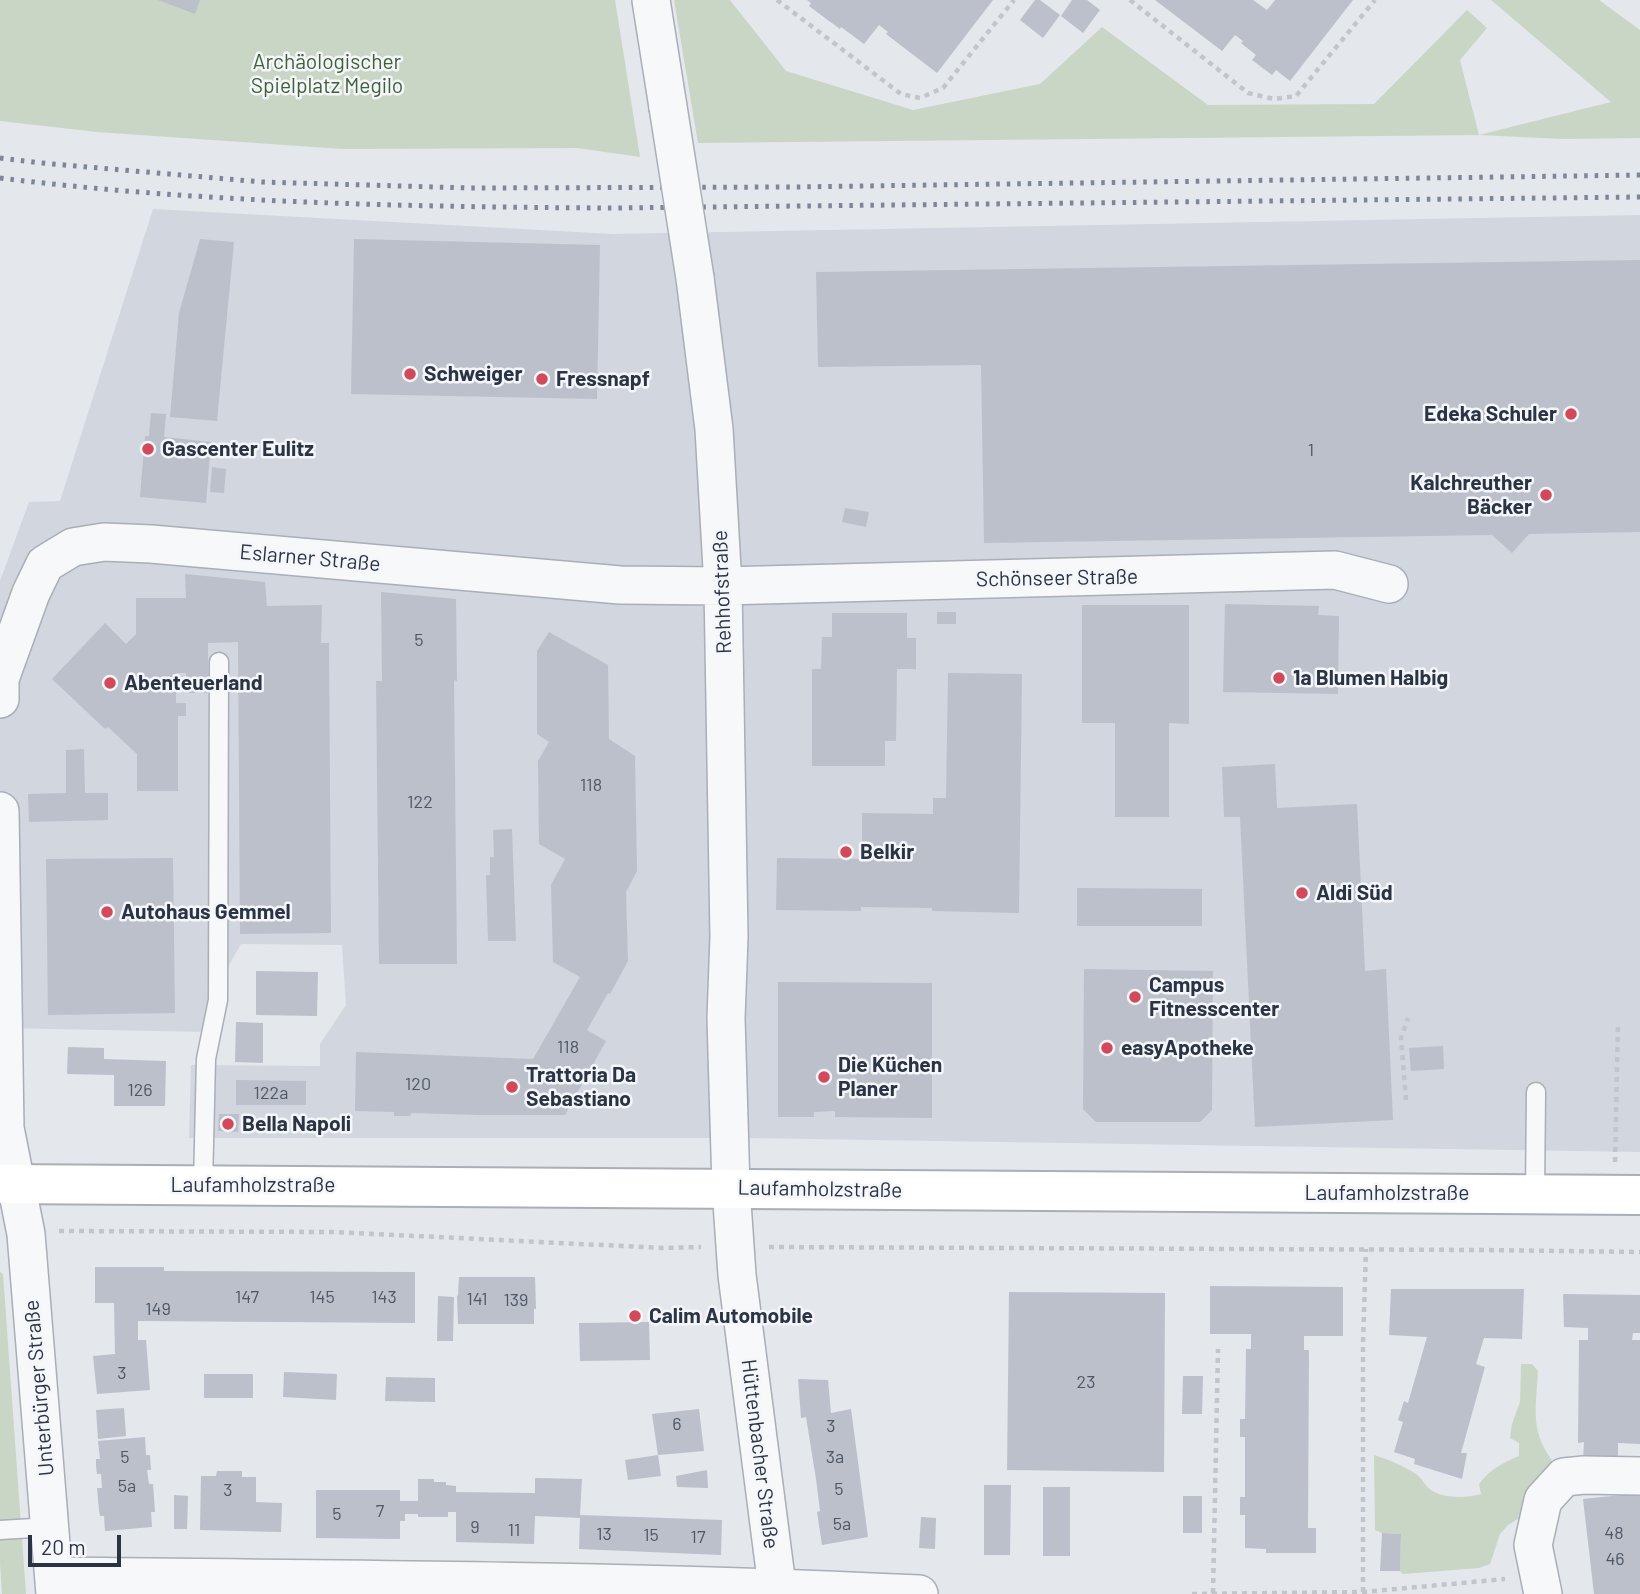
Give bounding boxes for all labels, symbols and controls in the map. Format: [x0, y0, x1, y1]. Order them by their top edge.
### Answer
park label: Archäologischer Spielplatz Megilo [251, 49, 403, 99]
place label: Schweiger [424, 361, 523, 387]
marker: Schweiger [402, 366, 418, 382]
place label: Fressnapf [556, 366, 650, 392]
marker: Fressnapf [534, 371, 550, 387]
place label: Edeka Schuler [1424, 401, 1557, 427]
marker: Edeka Schuler [1563, 406, 1579, 422]
place label: Gascenter Eulitz [162, 436, 314, 462]
house number: 1 [1308, 439, 1314, 461]
marker: Gascenter Eulitz [140, 441, 156, 457]
place label: Kalchreuther Bäcker [1410, 470, 1532, 520]
marker: Kalchreuther Bäcker [1538, 487, 1554, 503]
street label: Rehhofstraße [707, 530, 737, 654]
street label: Eslarner Straße [238, 539, 382, 577]
street label: Schönseer Straße [976, 564, 1138, 592]
house number: 5 [414, 629, 424, 651]
place label: 1a Blumen Halbig [1293, 665, 1448, 691]
place label: Abenteuerland [124, 670, 263, 696]
marker: 1a Blumen Halbig [1271, 670, 1287, 686]
marker: Abenteuerland [102, 675, 118, 691]
house number: 118 [580, 774, 602, 796]
house number: 122 [407, 791, 433, 813]
place label: Belkir [860, 839, 914, 865]
marker: Belkir [838, 844, 854, 860]
place label: Aldi Süd [1316, 880, 1393, 906]
marker: Aldi Süd [1294, 885, 1310, 901]
place label: Autohaus Gemmel [121, 899, 291, 925]
marker: Autohaus Gemmel [99, 904, 115, 920]
place label: Campus Fitnesscenter [1149, 972, 1279, 1022]
marker: Campus Fitnesscenter [1127, 989, 1143, 1005]
place label: easyApotheke [1121, 1035, 1254, 1061]
house number: 118 [557, 1036, 579, 1058]
marker: easyApotheke [1099, 1040, 1115, 1056]
place label: Die Küchen Planer [838, 1052, 942, 1102]
place label: Trattoria Da Sebastiano [526, 1062, 636, 1112]
marker: Die Küchen Planer [816, 1069, 832, 1085]
house number: 120 [405, 1073, 431, 1095]
house number: 126 [127, 1079, 153, 1101]
marker: Trattoria Da Sebastiano [504, 1079, 520, 1095]
house number: 122a [254, 1082, 288, 1104]
place label: Bella Napoli [242, 1111, 351, 1137]
marker: Bella Napoli [220, 1116, 236, 1132]
street label: Laufamholzstraße [171, 1172, 335, 1198]
street label: Laufamholzstraße [737, 1175, 903, 1203]
street label: Laufamholzstraße [1305, 1180, 1469, 1206]
house number: 147 [235, 1286, 259, 1308]
house number: 145 [309, 1286, 335, 1308]
house number: 143 [371, 1286, 397, 1308]
house number: 141 [467, 1288, 487, 1310]
house number: 139 [504, 1289, 528, 1311]
house number: 149 [145, 1298, 171, 1320]
street label: Unterbürger Straße [19, 1299, 59, 1477]
place label: Calim Automobile [649, 1303, 813, 1329]
marker: Calim Automobile [627, 1308, 643, 1324]
street label: Hüttenbacher Straße [736, 1358, 784, 1550]
house number: 3 [117, 1362, 127, 1384]
house number: 23 [1077, 1371, 1095, 1393]
house number: 6 [672, 1413, 682, 1435]
house number: 3 [826, 1415, 836, 1437]
house number: 5 [120, 1446, 130, 1468]
house number: 3a [826, 1446, 844, 1468]
house number: 5a [118, 1475, 136, 1497]
house number: 5 [834, 1478, 844, 1500]
house number: 3 [223, 1479, 233, 1501]
house number: 7 [376, 1500, 384, 1522]
house number: 5 [332, 1503, 342, 1525]
house number: 5a [833, 1513, 851, 1535]
house number: 9 [470, 1516, 480, 1538]
house number: 11 [508, 1519, 520, 1541]
scale bar [32, 1520, 124, 1564]
house number: 48 [1604, 1522, 1624, 1544]
house number: 13 [596, 1523, 612, 1545]
house number: 15 [643, 1524, 659, 1546]
house number: 17 [691, 1526, 705, 1548]
text: 20 m [41, 1534, 86, 1559]
house number: 46 [1605, 1548, 1625, 1570]

